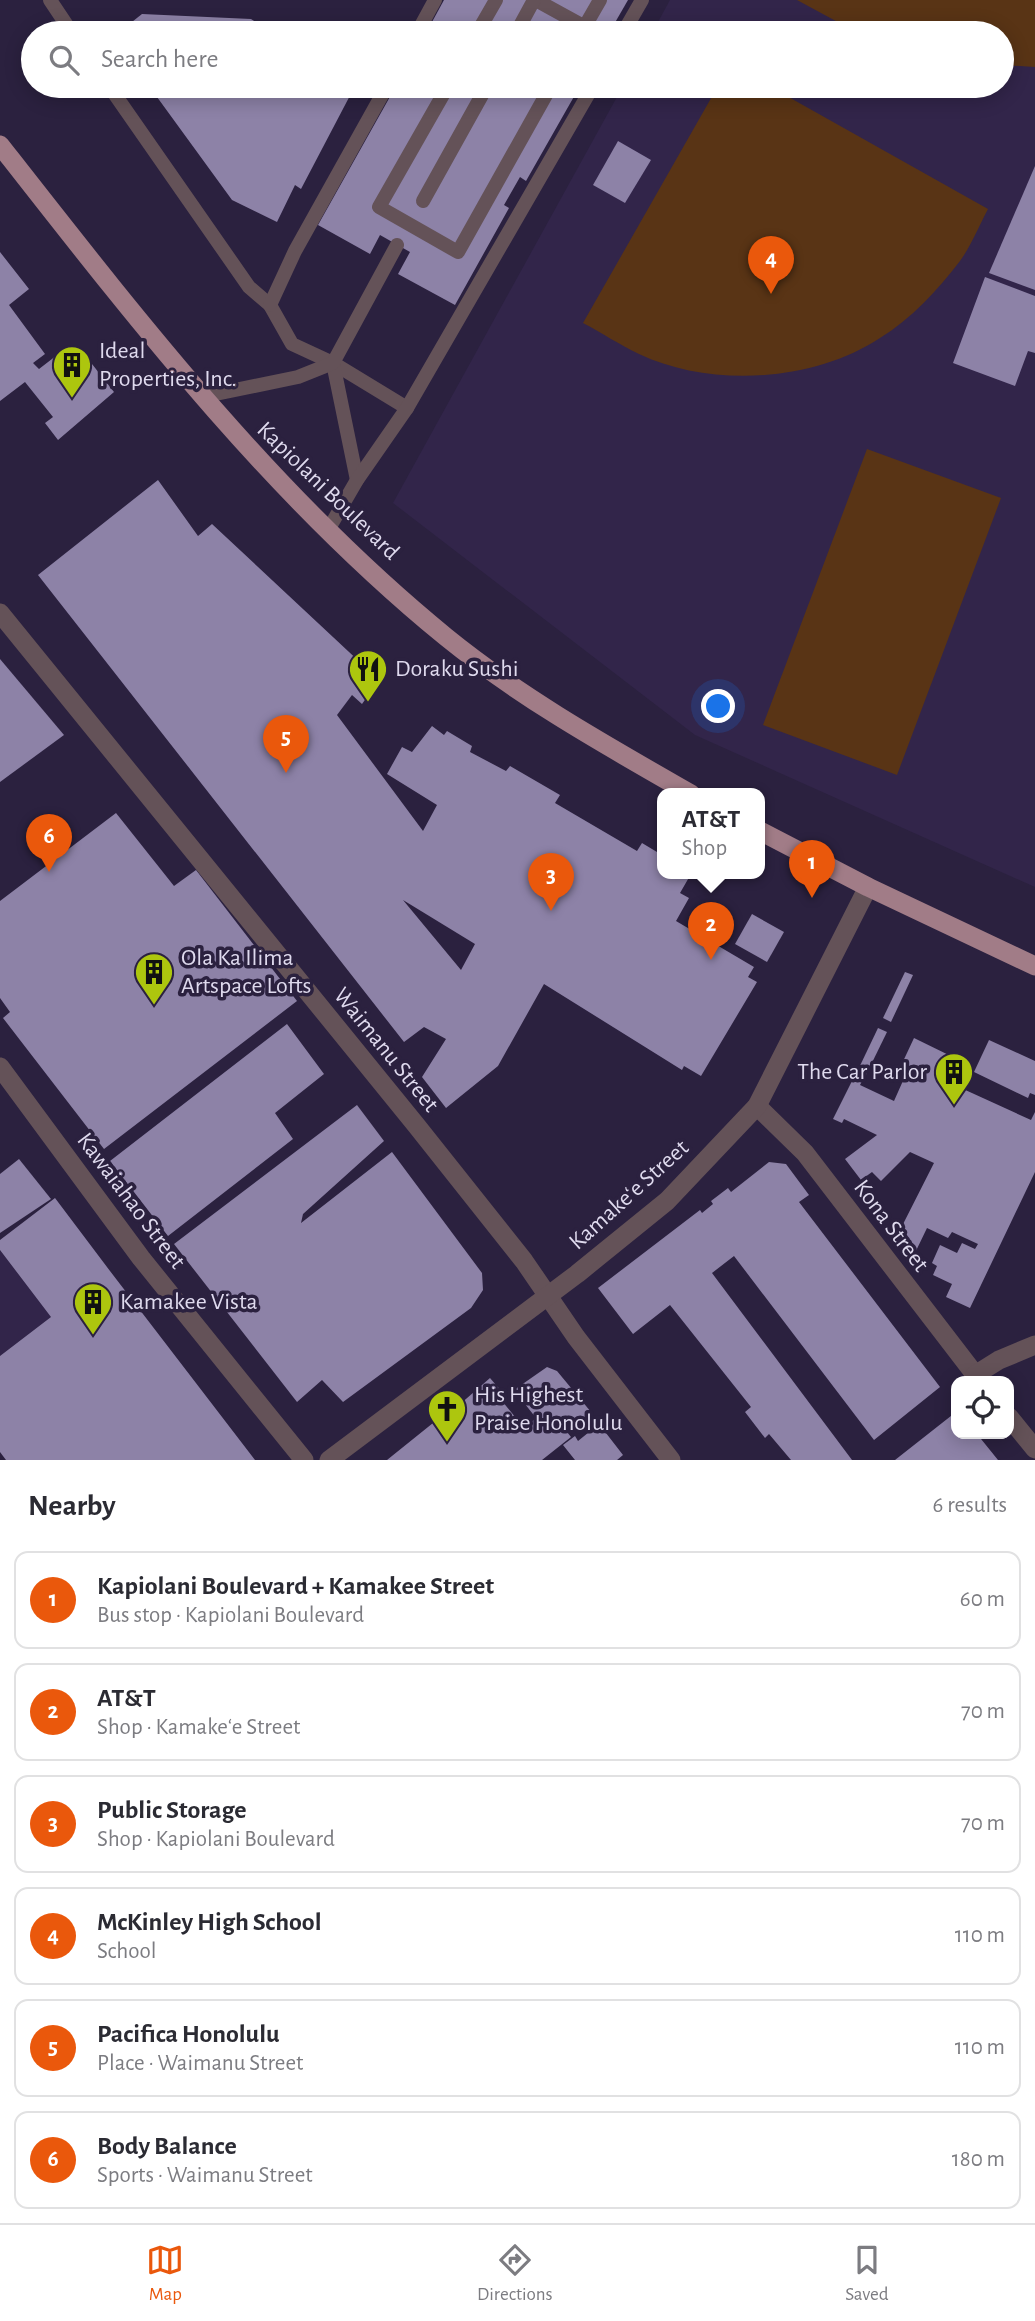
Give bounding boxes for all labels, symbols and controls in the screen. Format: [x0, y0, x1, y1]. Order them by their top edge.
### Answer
search box [21, 21, 1014, 98]
icon: search [45, 41, 83, 79]
text: Search here [101, 46, 219, 72]
pin: 4 [748, 236, 794, 294]
place label: Ideal Properties, Inc. [99, 339, 237, 391]
building icon: Ideal Properties, Inc. [51, 344, 93, 399]
street label: Kapiolani Boulevard [252, 417, 404, 565]
restaurant icon: Doraku Sushi [347, 648, 389, 703]
place label: Doraku Sushi [395, 657, 519, 681]
your location [701, 689, 735, 723]
pin: 5 [263, 715, 309, 773]
popup [657, 788, 765, 879]
text: AT&T [682, 806, 740, 832]
pin: 6 [26, 814, 72, 872]
text: Shop [682, 837, 727, 860]
pin: 1 [789, 840, 835, 898]
pin: 3 [528, 853, 574, 911]
pin: 2 [688, 902, 734, 960]
place label: Ola Ka Ilima Artspace Lofts [181, 946, 311, 998]
building icon: Ola Ka Ilima Artspace Lofts [133, 951, 175, 1006]
street label: Waimanu Street [329, 983, 443, 1117]
building icon: The Car Parlor [933, 1051, 975, 1106]
place label: The Car Parlor [797, 1060, 927, 1084]
street label: Kawaiahao Street [72, 1129, 190, 1274]
street label: Kamakeʻe Street [565, 1135, 693, 1254]
street label: Kona Street [849, 1176, 933, 1277]
building icon: Kamakee Vista [72, 1281, 114, 1336]
place label: Kamakee Vista [120, 1290, 258, 1314]
map controls [951, 1376, 1014, 1439]
button: locate [951, 1376, 1014, 1439]
place label: His Highest Praise Honolulu [474, 1383, 622, 1435]
church icon: His Highest Praise Honolulu [426, 1388, 468, 1443]
text: Nearby [28, 1491, 116, 1521]
text: 6 results [933, 1494, 1007, 1517]
text: Kapiolani Boulevard + Kamakee Street [97, 1573, 494, 1599]
text: 1 [49, 1588, 57, 1611]
text: 60 m [960, 1588, 1005, 1611]
text: Bus stop · Kapiolani Boulevard [97, 1604, 364, 1627]
text: AT&T [97, 1685, 156, 1711]
text: 2 [48, 1700, 58, 1723]
text: 70 m [961, 1700, 1005, 1723]
text: Shop · Kamakeʻe Street [97, 1716, 300, 1739]
text: Public Storage [97, 1797, 247, 1823]
text: 3 [48, 1812, 58, 1835]
text: 70 m [961, 1812, 1005, 1835]
text: Shop · Kapiolani Boulevard [97, 1828, 335, 1851]
text: McKinley High School [97, 1909, 322, 1935]
text: 4 [47, 1924, 59, 1947]
text: 110 m [955, 1924, 1005, 1947]
text: School [97, 1940, 156, 1963]
text: Pacifica Honolulu [97, 2021, 280, 2047]
text: 5 [48, 2036, 58, 2059]
text: 110 m [955, 2036, 1005, 2059]
text: Place · Waimanu Street [97, 2052, 303, 2075]
text: Body Balance [97, 2133, 237, 2159]
text: 6 [47, 2148, 59, 2171]
text: 180 m [952, 2148, 1005, 2171]
text: Sports · Waimanu Street [97, 2164, 313, 2187]
tab: Map [146, 2241, 184, 2306]
tab: Directions [477, 2241, 553, 2306]
tab: Saved [845, 2241, 889, 2306]

